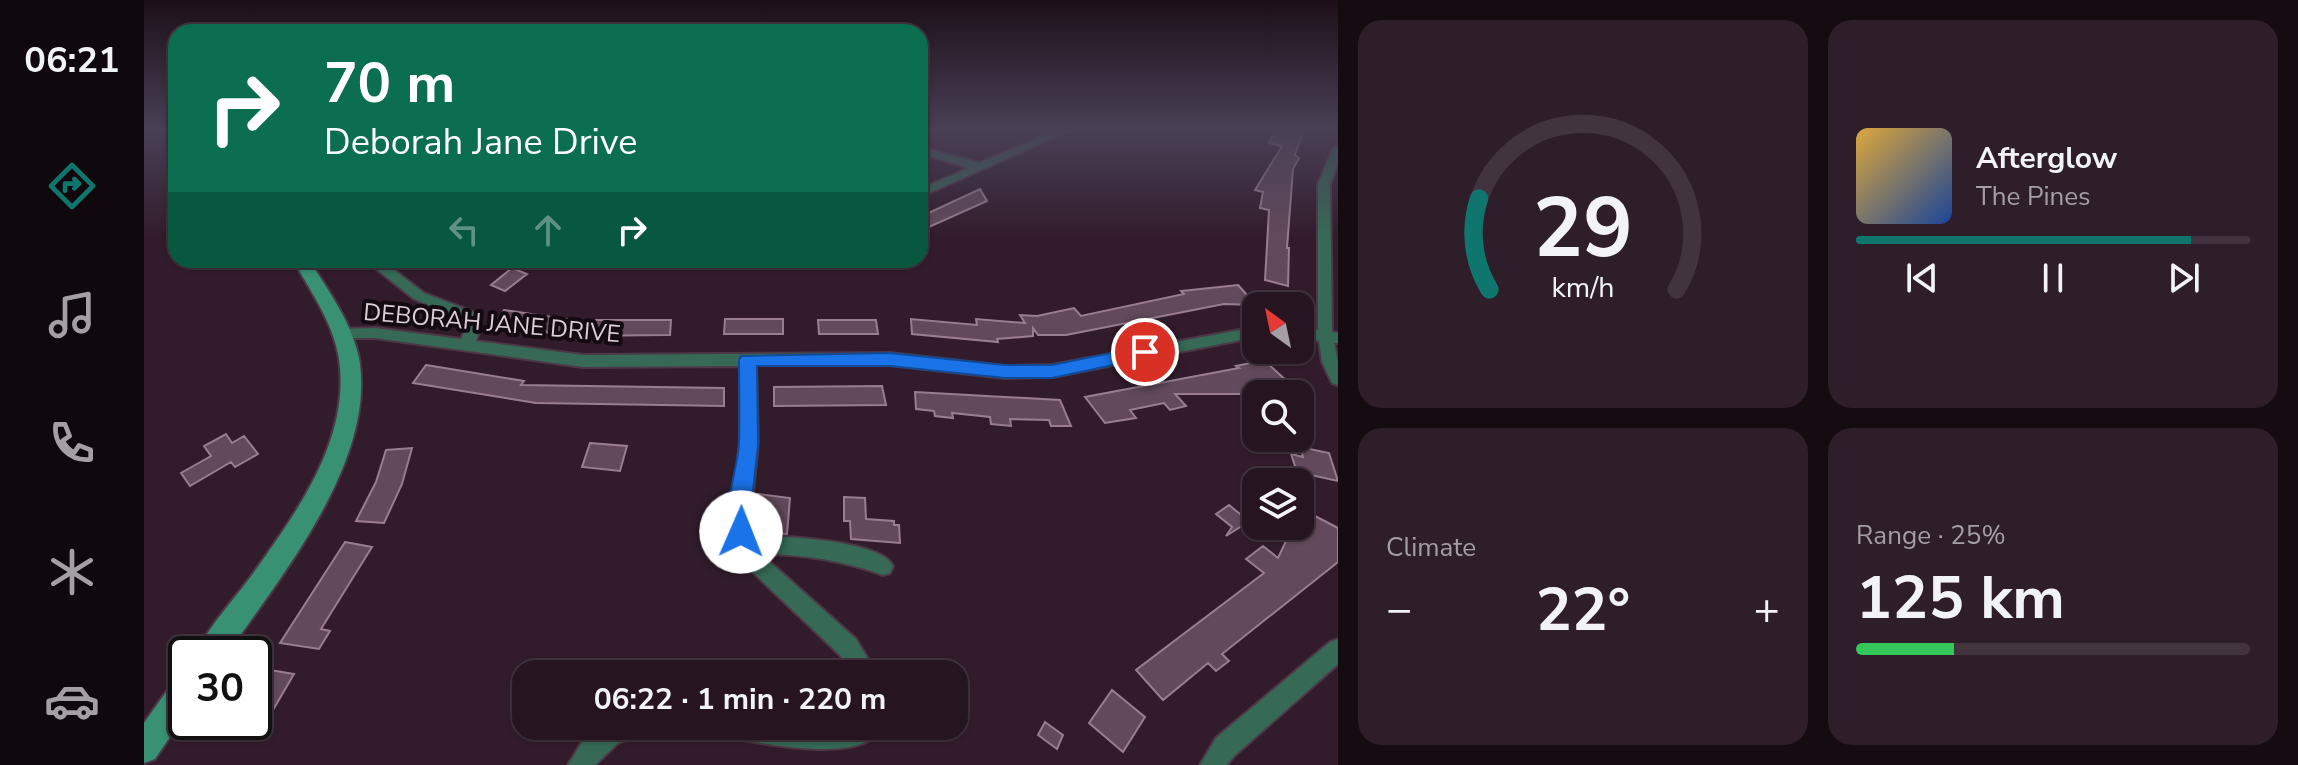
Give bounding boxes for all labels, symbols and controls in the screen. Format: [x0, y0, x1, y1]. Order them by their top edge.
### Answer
text: 06:21 [24, 36, 120, 85]
text: 70 m [324, 45, 455, 122]
icon: right [192, 56, 296, 160]
text: Deborah Jane Drive [324, 118, 637, 167]
text: Afterglow [1976, 138, 2117, 179]
icon: directions [44, 158, 100, 214]
text: 29 [1533, 172, 1633, 285]
text: The Pines [1976, 179, 2091, 214]
icon: left [442, 208, 486, 252]
icon: ahead [526, 208, 570, 252]
icon: right [610, 208, 654, 252]
icon: previous [1900, 256, 1944, 300]
icon: pause [2031, 256, 2075, 300]
icon: next [2162, 256, 2206, 300]
text: km/h [1552, 268, 1614, 307]
icon: music [44, 287, 100, 343]
north arrow [1242, 292, 1314, 364]
map controls [1242, 292, 1314, 540]
street label: DEBORAH JANE DRIVE [362, 296, 622, 350]
pin [1111, 318, 1179, 386]
icon: arrive [1123, 330, 1167, 374]
button: search [1242, 380, 1314, 452]
icon: phone [44, 415, 100, 471]
button: layers [1242, 468, 1314, 540]
position arrow [699, 490, 783, 574]
text: Range · 25% [1856, 518, 2006, 553]
text: Climate [1386, 530, 1476, 565]
icon: climate [44, 544, 100, 600]
text: 125 km [1856, 557, 2065, 639]
text: 22° [1536, 569, 1630, 651]
text: − [1386, 580, 1412, 640]
text: + [1754, 580, 1780, 640]
speed limit sign: 30 [168, 636, 272, 740]
icon: car [44, 673, 100, 729]
text: 06:22 · 1 min · 220 m [594, 679, 886, 720]

